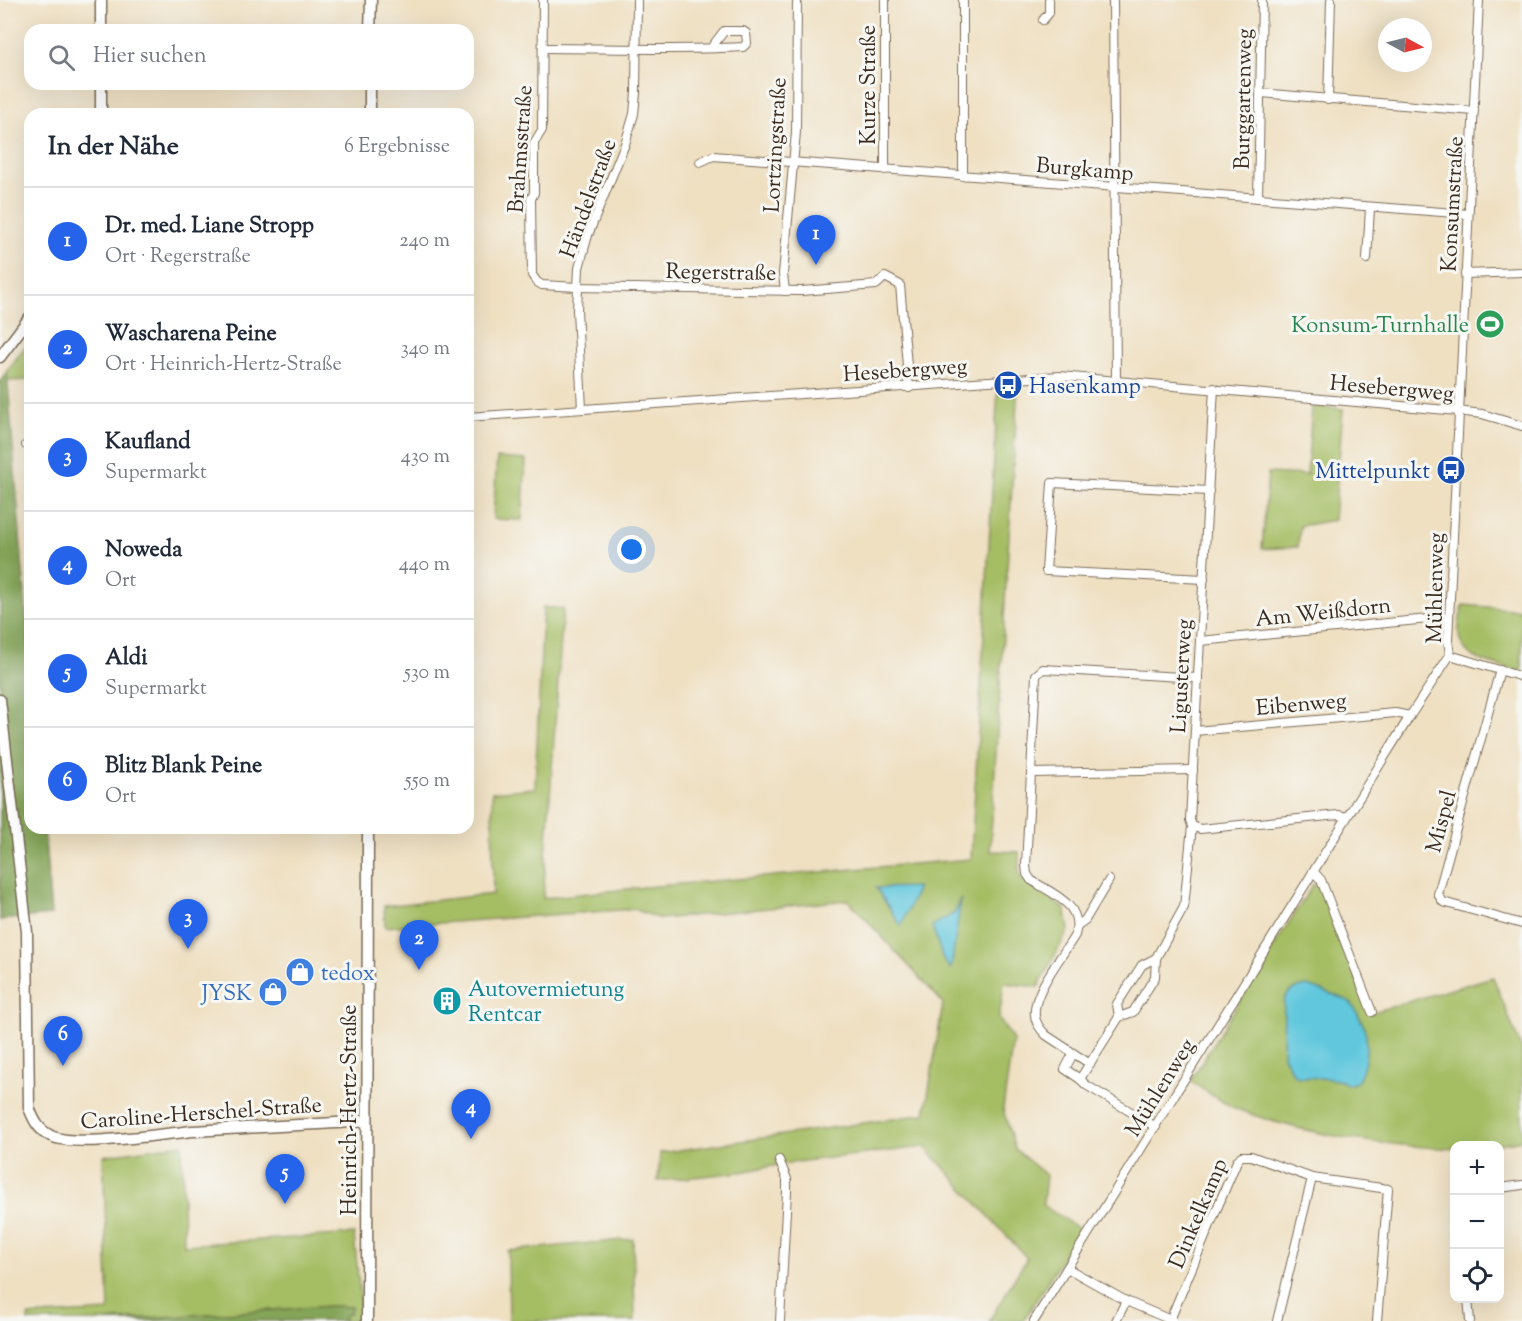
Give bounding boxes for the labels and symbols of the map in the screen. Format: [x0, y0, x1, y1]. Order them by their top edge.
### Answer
north arrow [1378, 18, 1432, 72]
street label: Kurze Straße [854, 25, 886, 145]
street label: Burggartenweg [1228, 28, 1262, 170]
street label: Lortzingstraße [757, 77, 797, 214]
street label: Brahmsstraße [502, 84, 542, 214]
street label: Händelstraße [553, 135, 626, 263]
street label: Konsumstraße [1434, 135, 1474, 273]
street label: Burgkamp [1035, 151, 1135, 191]
pin: 1 [796, 216, 836, 265]
street label: Regerstraße [665, 257, 777, 291]
sports icon: Konsum-Turnhalle [1474, 308, 1506, 340]
place label: Konsum-Turnhalle [1291, 311, 1469, 343]
street label: Hesebergweg [842, 352, 969, 392]
bus stop icon: Hasenkamp [992, 369, 1024, 401]
street label: Hesebergweg [1328, 369, 1455, 411]
place label: Hasenkamp [1029, 372, 1141, 404]
bus stop icon: Mittelpunkt [1435, 454, 1467, 486]
place label: Mittelpunkt [1315, 457, 1430, 489]
street label: Mühlenweg [1420, 532, 1454, 644]
your location [617, 535, 646, 564]
street label: Am Weißdorn [1254, 591, 1393, 637]
street label: Ligusterweg [1164, 618, 1202, 734]
street label: Eibenweg [1255, 686, 1348, 726]
street label: Mispel [1419, 787, 1467, 857]
pin: 3 [168, 900, 207, 949]
pin: 2 [400, 920, 438, 970]
shop icon: tedox [284, 956, 316, 988]
place label: tedox [321, 959, 375, 991]
place label: Autovermietung Rentcar [468, 975, 625, 1032]
shop icon: JYSK [257, 976, 289, 1008]
place label: JYSK [201, 979, 252, 1011]
building icon: Autovermietung Rentcar [431, 985, 463, 1017]
street label: Heinrich-Hertz-Straße [335, 1004, 367, 1216]
pin: 6 [44, 1016, 82, 1066]
street label: Mühlenweg [1119, 1033, 1205, 1144]
pin: 4 [452, 1090, 490, 1139]
street label: Caroline-Herschel-Straße [79, 1091, 323, 1139]
pin: 5 [266, 1154, 304, 1204]
street label: Dinkelkamp [1162, 1154, 1237, 1274]

